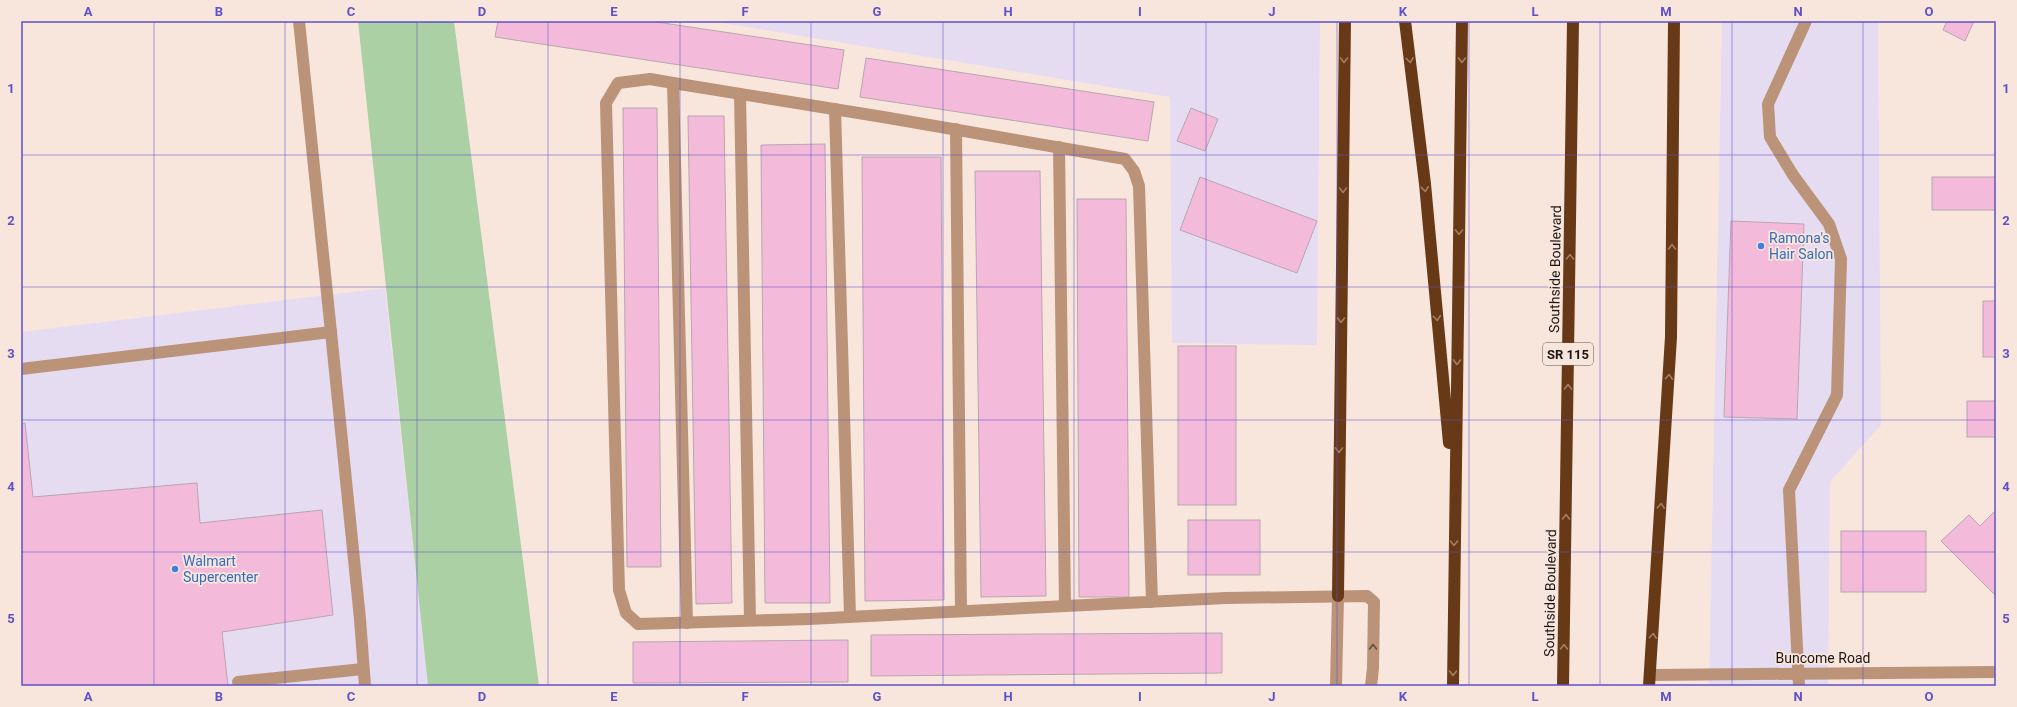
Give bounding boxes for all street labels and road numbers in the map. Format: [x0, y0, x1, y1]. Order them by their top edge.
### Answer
street label: Southside Boulevard [1546, 205, 1564, 333]
road number: SR 115 [1543, 343, 1593, 365]
street label: Southside Boulevard [1541, 529, 1559, 657]
street label: Buncome Road [1776, 650, 1870, 666]

